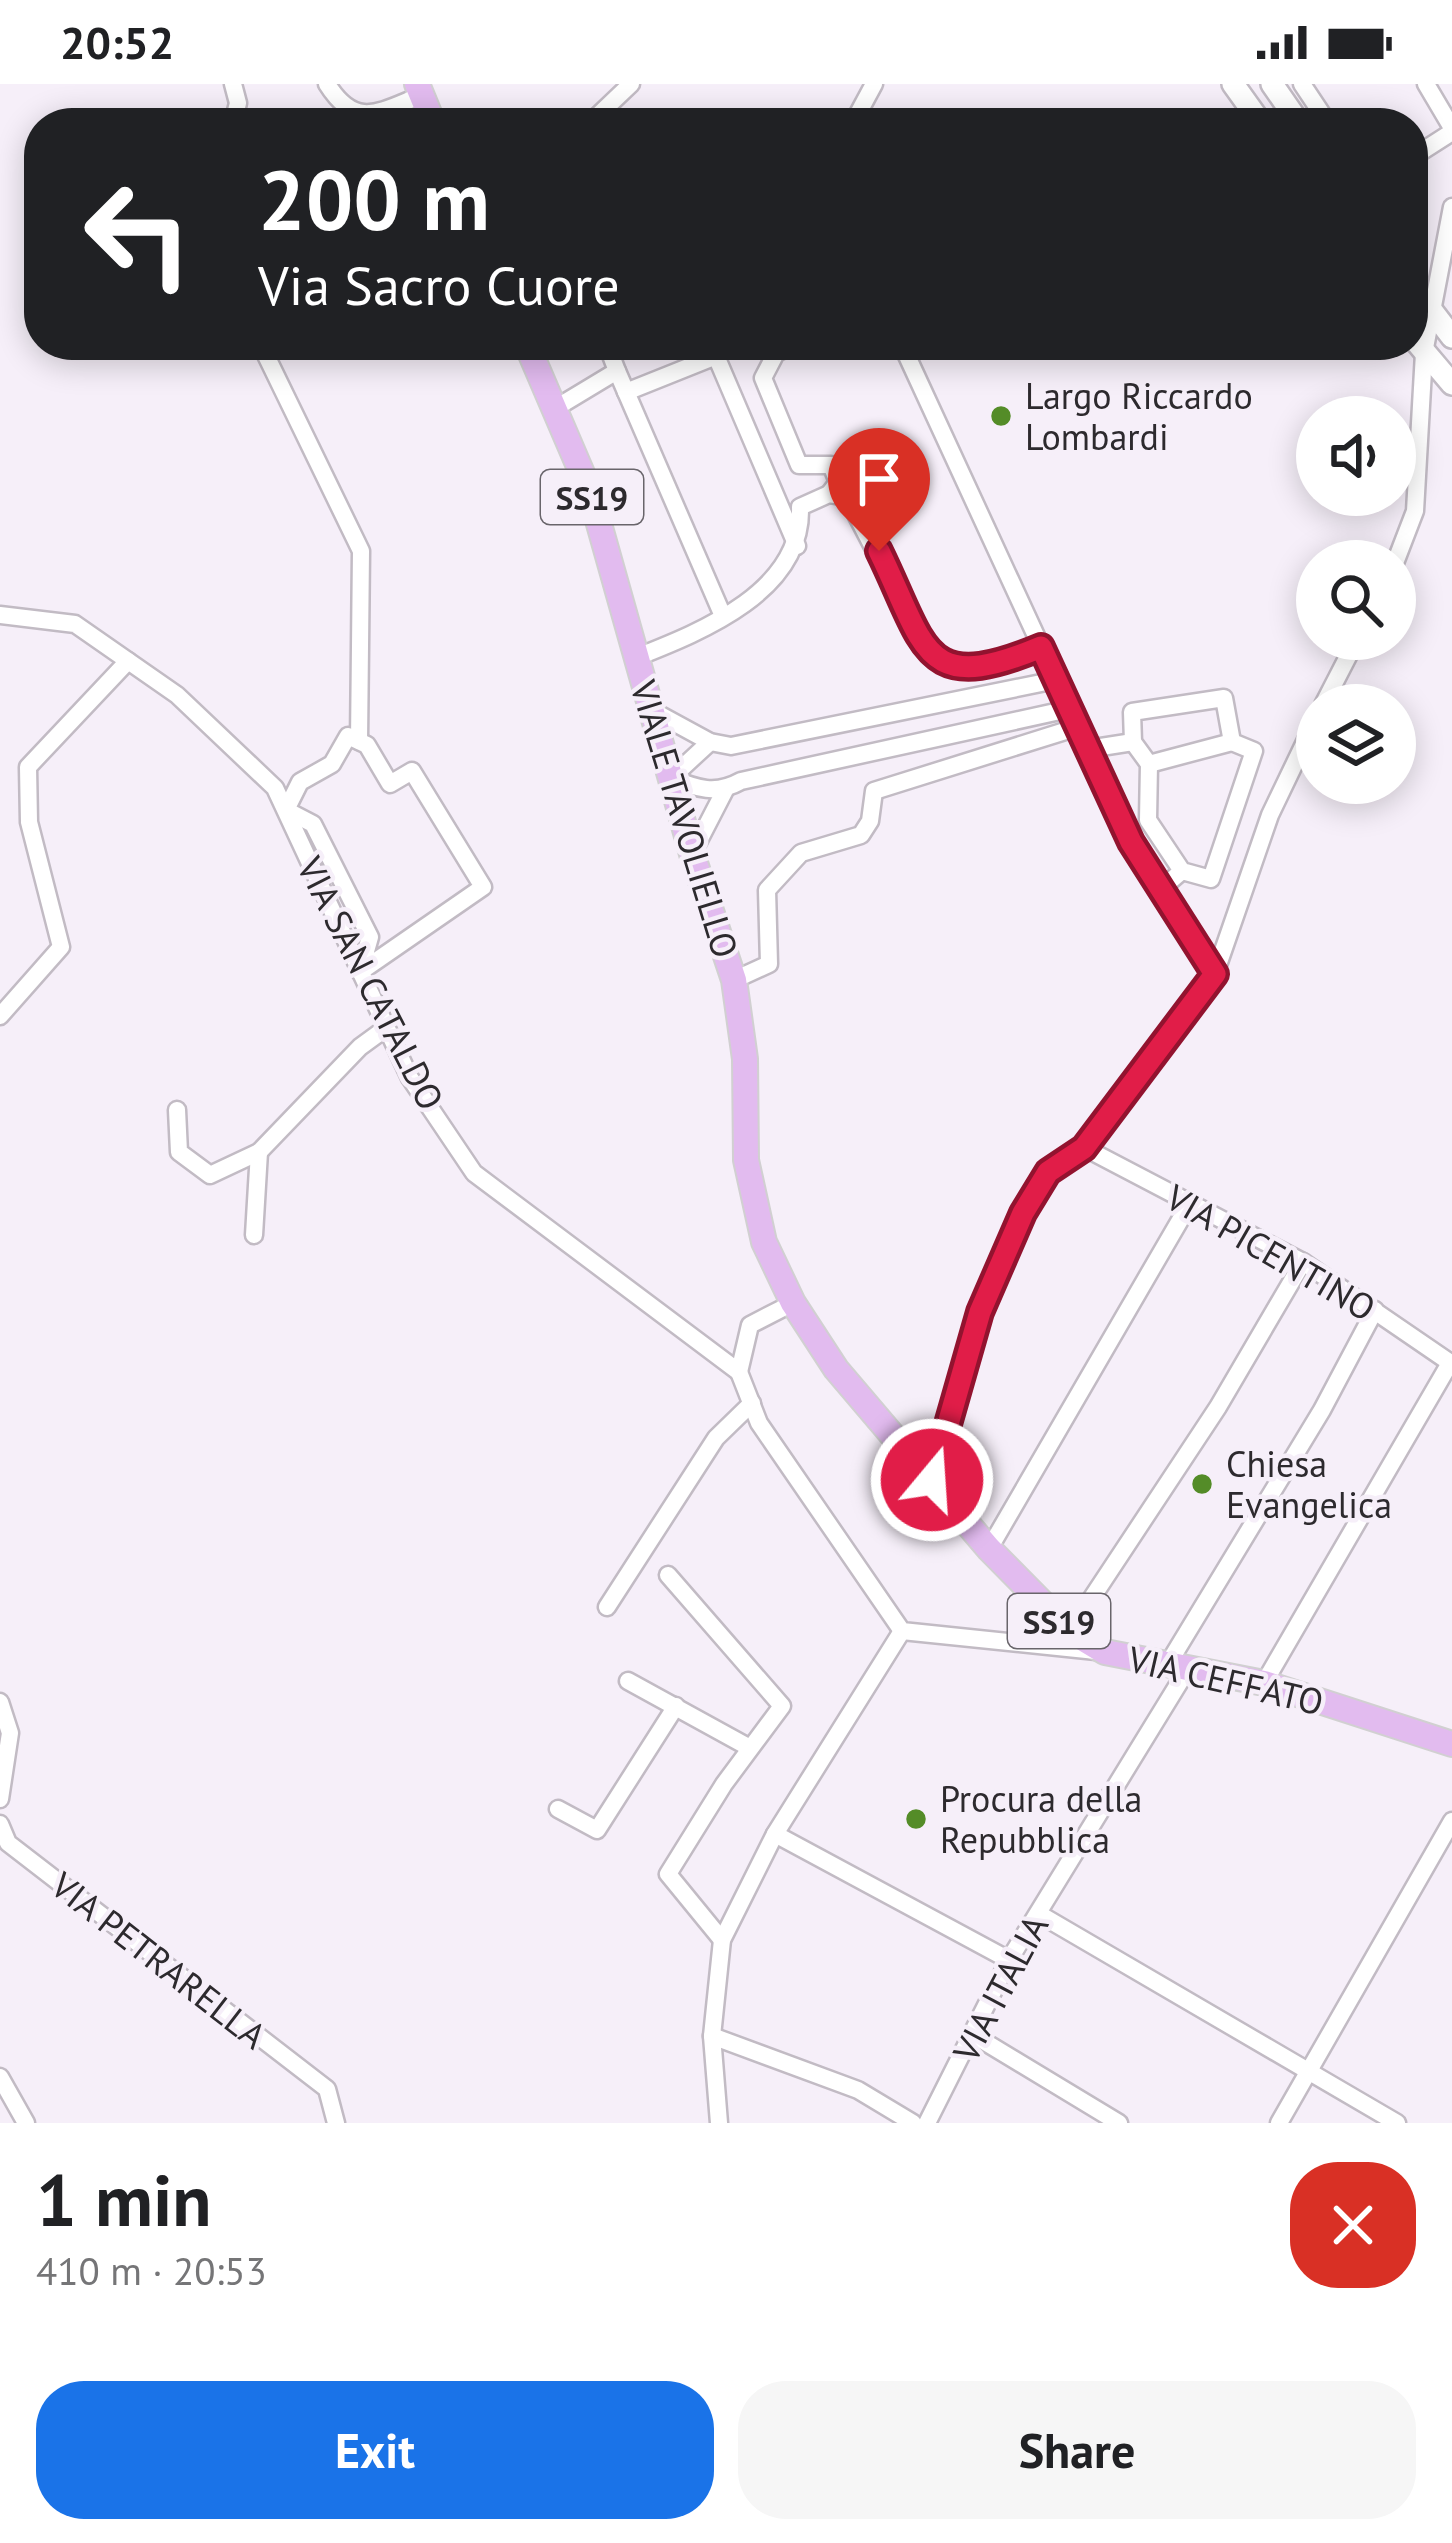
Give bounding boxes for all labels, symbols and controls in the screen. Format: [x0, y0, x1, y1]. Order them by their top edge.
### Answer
text: 20:52 [60, 13, 174, 71]
text: 200 m [258, 144, 490, 253]
icon: left [60, 156, 216, 312]
text: Via Sacro Cuore [258, 250, 620, 320]
place label: Largo Riccardo Lombardi [1025, 372, 1253, 460]
map controls [1296, 396, 1416, 804]
button: sound [1296, 396, 1416, 516]
marker: Largo Riccardo Lombardi [988, 403, 1014, 429]
pin [828, 428, 930, 551]
icon: arrive [846, 446, 912, 512]
road number: SS19 [541, 470, 643, 524]
button: search [1296, 540, 1416, 660]
street label: VIALE TAVOLIELLO [620, 674, 749, 963]
button: layers [1296, 684, 1416, 804]
street label: VIA SAN CATALDO [287, 848, 455, 1117]
street label: VIA PICENTINO [1157, 1173, 1384, 1331]
position arrow [869, 1417, 995, 1543]
place label: Chiesa Evangelica [1226, 1440, 1392, 1528]
marker: Chiesa Evangelica [1189, 1471, 1215, 1497]
road number: SS19 [1008, 1594, 1110, 1648]
street label: VIA CEFFATO [1123, 1635, 1328, 1725]
place label: Procura della Repubblica [940, 1775, 1142, 1863]
marker: Procura della Repubblica [903, 1806, 929, 1832]
street label: VIA PETRARELLA [41, 1861, 276, 2059]
street label: VIA ITALIA [941, 1907, 1058, 2070]
text: 1 min [36, 2153, 212, 2246]
button: close [1290, 2162, 1416, 2288]
text: 410 m · 20:53 [36, 2245, 267, 2296]
button: Exit [36, 2381, 714, 2519]
button: Share [738, 2381, 1416, 2519]

